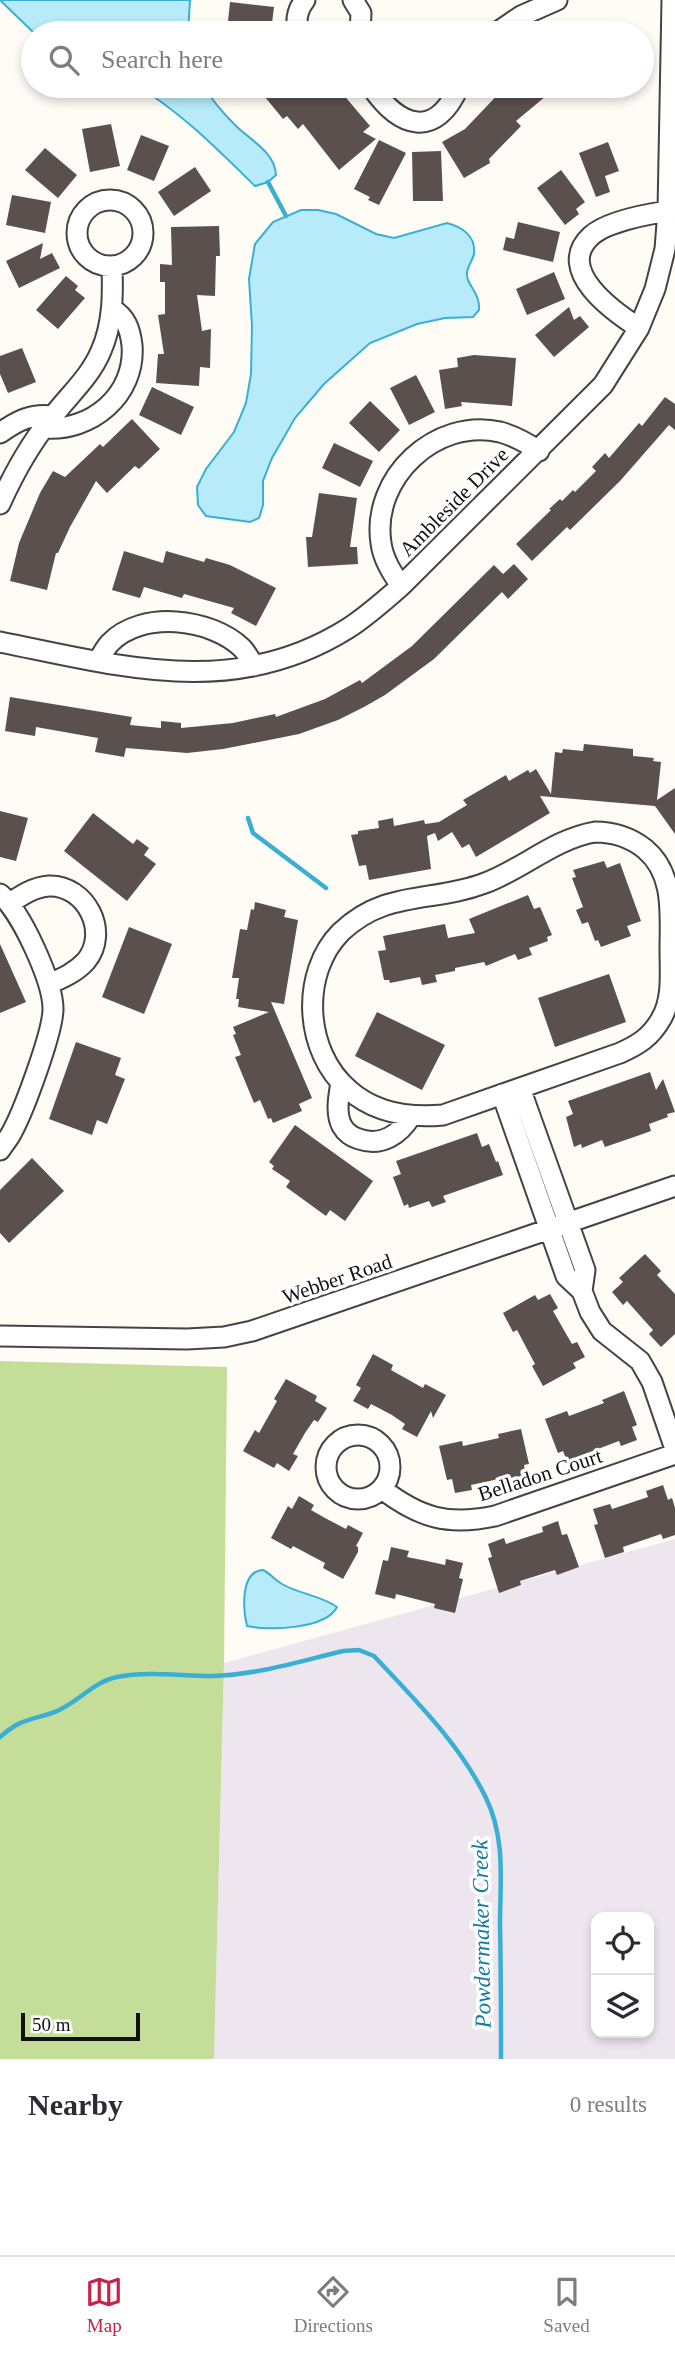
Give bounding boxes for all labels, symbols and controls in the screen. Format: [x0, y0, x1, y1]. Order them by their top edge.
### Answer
search box [21, 21, 654, 98]
icon: search [45, 41, 83, 79]
text: Search here [101, 45, 223, 74]
street label: Ambleside Drive [395, 443, 513, 561]
street label: Webber Road [279, 1249, 395, 1309]
street label: Belladon Court [475, 1444, 605, 1506]
water label: Powdermaker Creek [467, 1839, 496, 2030]
map controls [591, 1912, 654, 2038]
button: locate [591, 1912, 654, 1975]
button: layers [591, 1975, 654, 2038]
scale bar [21, 2010, 140, 2042]
text: 50 m [32, 2014, 71, 2035]
text: Nearby [28, 2088, 123, 2121]
text: 0 results [570, 2092, 647, 2117]
tab: Map [85, 2273, 123, 2337]
tab: Directions [294, 2273, 373, 2337]
tab: Saved [543, 2273, 590, 2337]

